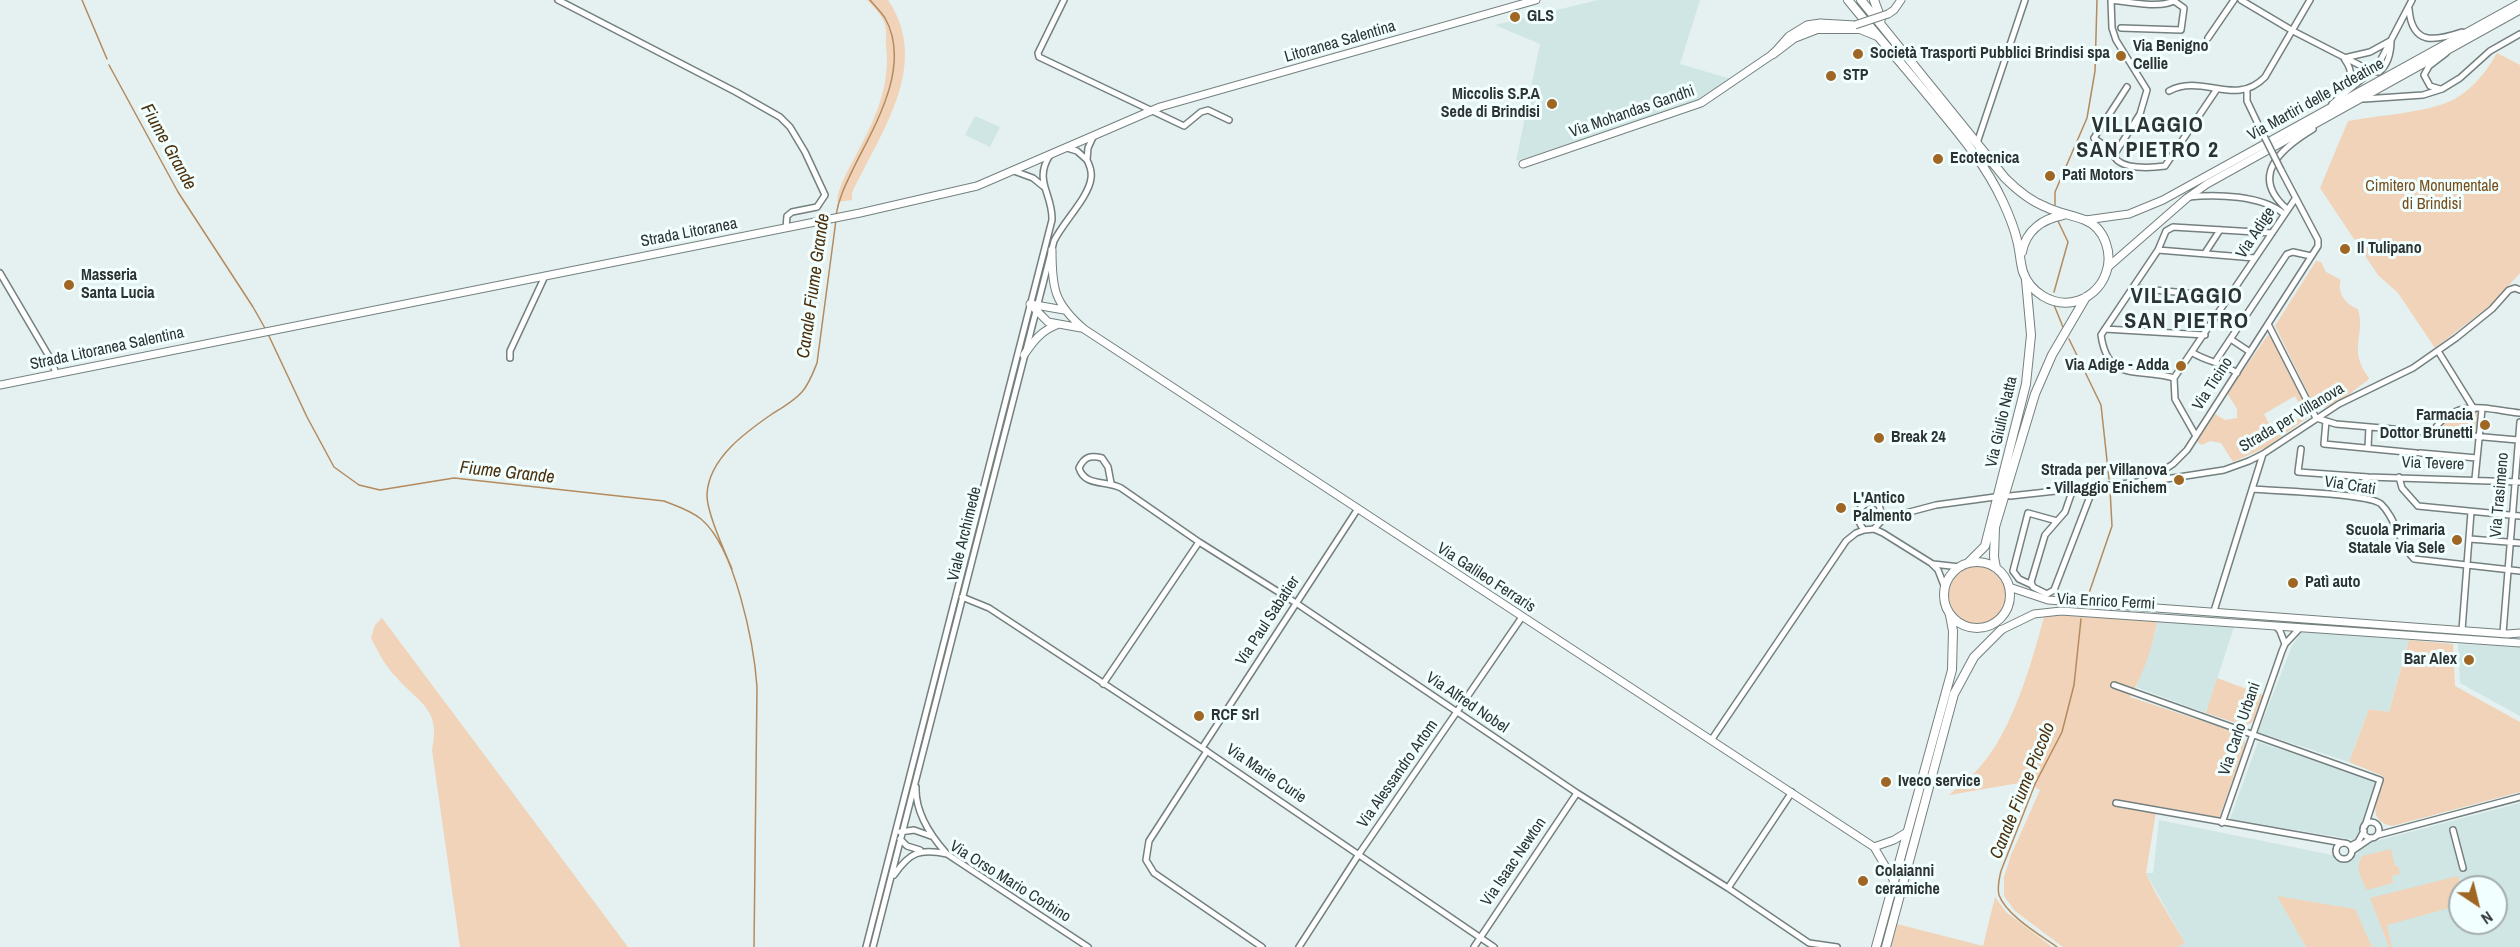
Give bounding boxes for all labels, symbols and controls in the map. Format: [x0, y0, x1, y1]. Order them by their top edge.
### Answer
place label: GLS [1527, 7, 1554, 27]
marker: GLS [1508, 10, 1522, 24]
street label: Litoranea Salentina [1282, 17, 1398, 67]
place label: Via Benigno Cellie [2133, 37, 2209, 75]
place label: Società Trasporti Pubblici Brindisi spa [1870, 44, 2110, 64]
marker: Società Trasporti Pubblici Brindisi spa [1851, 47, 1865, 61]
marker: Via Benigno Cellie [2114, 49, 2128, 63]
street label: Via Martiri delle Ardeatine [2244, 55, 2388, 145]
place label: STP [1843, 66, 1869, 86]
marker: STP [1824, 69, 1838, 83]
street label: Via Mohandas Gandhi [1567, 82, 1697, 142]
place label: Miccolis S.P.A Sede di Brindisi [1441, 85, 1540, 123]
marker: Miccolis S.P.A Sede di Brindisi [1545, 97, 1559, 111]
water label: Fiume Grande [135, 100, 201, 194]
district label: VILLAGGIO SAN PIETRO 2 [2076, 113, 2220, 164]
place label: Ecotecnica [1950, 149, 2019, 169]
marker: Ecotecnica [1931, 152, 1945, 166]
place label: Pati Motors [2062, 166, 2133, 186]
marker: Pati Motors [2043, 169, 2057, 183]
park label: Cimitero Monumentale di Brindisi [2365, 177, 2499, 215]
street label: Via Adige [2232, 204, 2280, 262]
water label: Canale Fiume Grande [793, 212, 835, 360]
street label: Strada Litoranea [639, 214, 739, 252]
place label: Il Tulipano [2357, 239, 2422, 259]
marker: Il Tulipano [2338, 242, 2352, 256]
place label: Masseria Santa Lucia [81, 266, 155, 304]
marker: Masseria Santa Lucia [62, 278, 76, 292]
district label: VILLAGGIO SAN PIETRO [2124, 284, 2250, 336]
street label: Strada Litoranea Salentina [28, 323, 186, 375]
street label: Via Ticino [2189, 354, 2237, 414]
place label: Via Adige - Adda [2065, 356, 2169, 376]
marker: Via Adige - Adda [2174, 359, 2188, 373]
street label: Via Giulio Natta [1982, 374, 2022, 470]
street label: Strada per Villanova [2236, 379, 2348, 457]
place label: Farmacia Dottor Brunetti [2380, 406, 2473, 444]
marker: Farmacia Dottor Brunetti [2478, 418, 2492, 432]
place label: Break 24 [1891, 428, 1946, 448]
marker: Break 24 [1872, 431, 1886, 445]
street label: Via Trasimeno [2487, 452, 2513, 538]
street label: Via Tevere [2401, 453, 2465, 475]
water label: Fiume Grande [459, 457, 555, 489]
place label: Strada per Villanova - Villaggio Enichem [2041, 461, 2167, 499]
street label: Via Crati [2323, 472, 2377, 500]
marker: Strada per Villanova - Villaggio Enichem [2172, 473, 2186, 487]
street label: Viale Archimede [944, 485, 986, 583]
place label: L'Antico Palmento [1853, 489, 1912, 527]
marker: L'Antico Palmento [1834, 501, 1848, 515]
place label: Scuola Primaria Statale Via Sele [2346, 521, 2445, 559]
marker: Scuola Primaria Statale Via Sele [2450, 533, 2464, 547]
street label: Via Galileo Ferraris [1433, 539, 1539, 617]
street label: Via Paul Sabatier [1232, 573, 1304, 669]
place label: Patì auto [2305, 573, 2360, 593]
marker: Patì auto [2286, 576, 2300, 590]
street label: Via Enrico Fermi [2056, 590, 2156, 614]
place label: Bar Alex [2404, 650, 2457, 670]
marker: Bar Alex [2462, 653, 2476, 667]
street label: Via Alfred Nobel [1422, 668, 1512, 738]
street label: Via Carlo Urbani [2215, 680, 2265, 778]
place label: RCF Srl [1211, 706, 1259, 726]
marker: RCF Srl [1192, 709, 1206, 723]
street label: Via Alessandro Artom [1354, 716, 1442, 832]
water label: Canale Fiume Piccolo [1986, 720, 2060, 862]
street label: Via Marie Curie [1222, 740, 1310, 808]
place label: Iveco service [1898, 772, 1980, 792]
marker: Iveco service [1879, 775, 1893, 789]
street label: Via Isaac Newton [1477, 814, 1551, 910]
street label: Via Orso Mario Corbino [946, 837, 1074, 927]
place label: Colaianni ceramiche [1875, 862, 1940, 900]
marker: Colaianni ceramiche [1856, 874, 1870, 888]
north arrow [2448, 875, 2508, 935]
text: N [2477, 906, 2497, 930]

